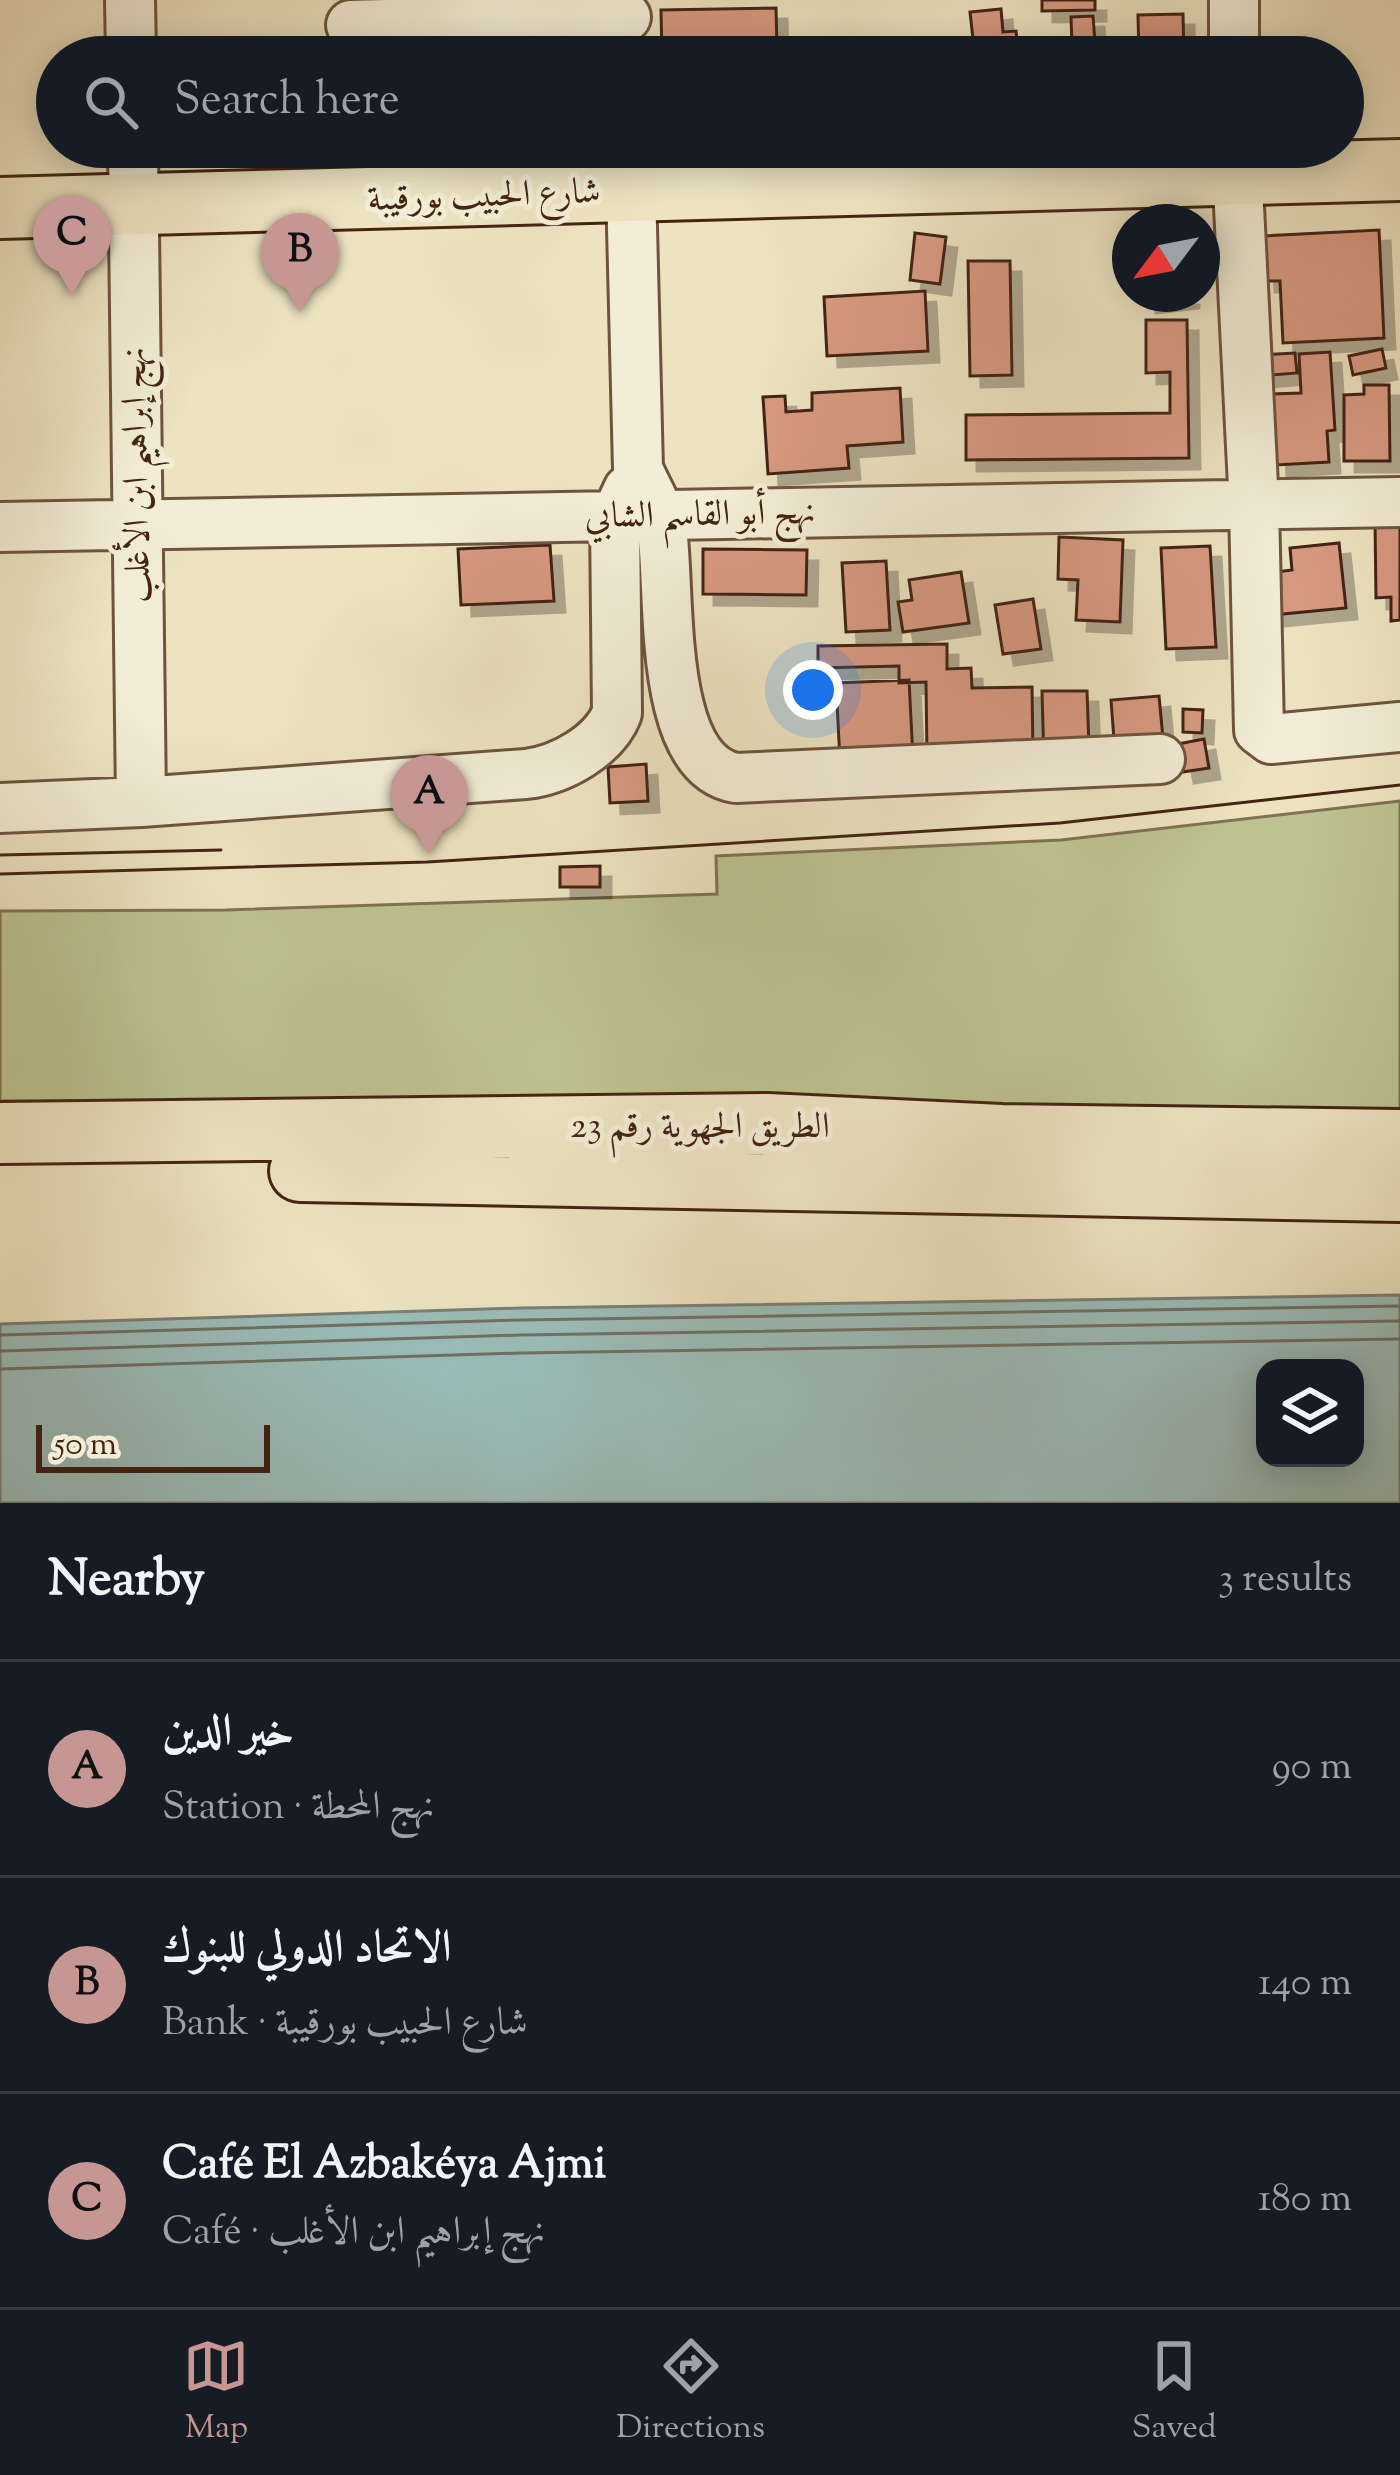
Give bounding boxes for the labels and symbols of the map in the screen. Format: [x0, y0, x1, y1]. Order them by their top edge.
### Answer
street label: شارع الحبيب بورقيبة [367, 167, 601, 228]
pin: C [33, 196, 111, 295]
north arrow [1112, 204, 1220, 312]
pin: B [261, 213, 339, 312]
street label: نهج إبراهيم ابن الأغلب [108, 347, 172, 603]
street label: نهج أبو القاسم الشابي [584, 486, 816, 550]
your location [783, 660, 843, 720]
pin: A [390, 755, 468, 854]
street label: الطريق الجهوية رقم 23 [570, 1102, 830, 1158]
scale bar [36, 1419, 270, 1472]

